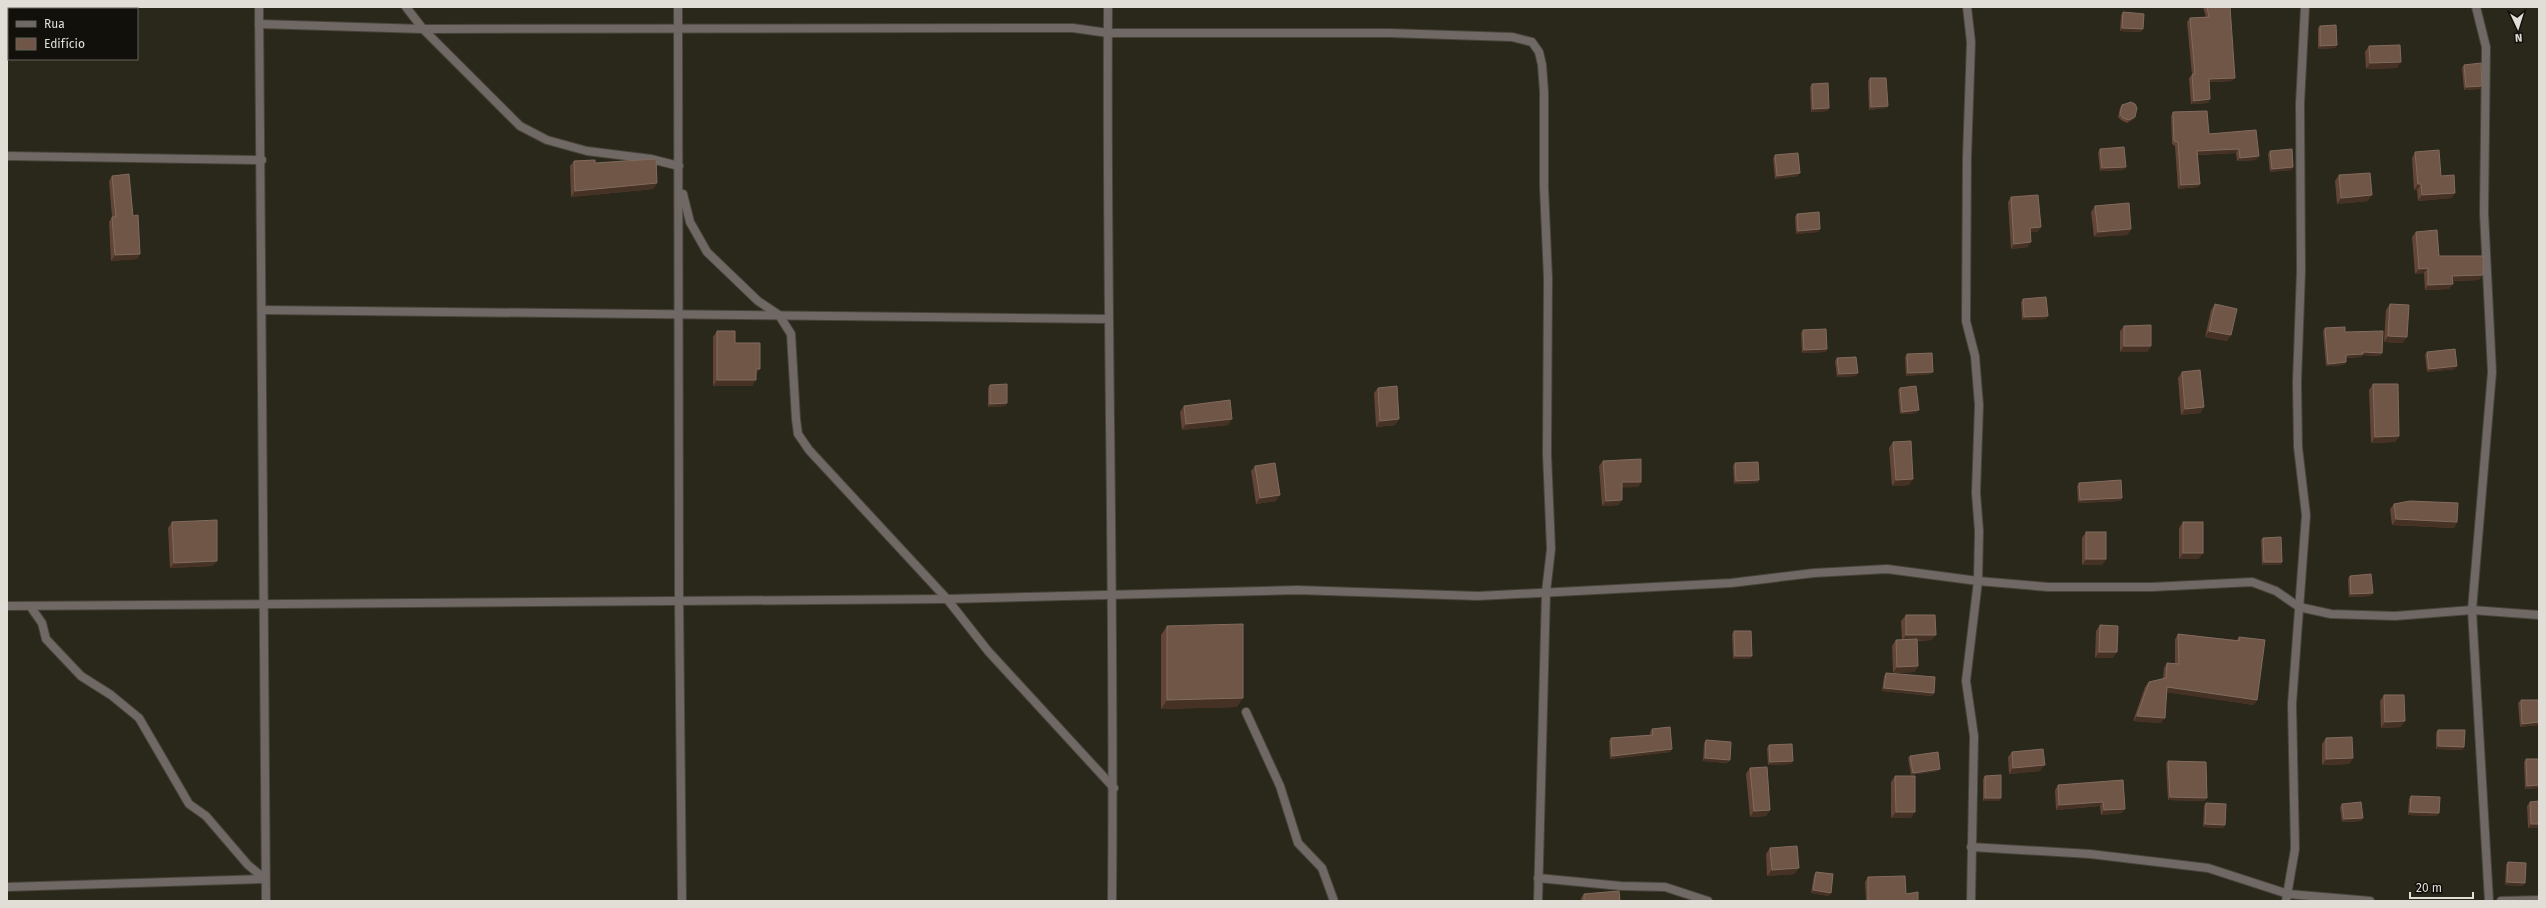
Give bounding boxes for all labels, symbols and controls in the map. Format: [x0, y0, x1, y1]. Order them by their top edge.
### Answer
legend [8, 8, 138, 60]
north arrow [2498, 8, 2538, 48]
text: Rua [44, 17, 65, 31]
text: N [2515, 31, 2523, 44]
text: Edifício [44, 37, 85, 51]
scale bar [2410, 874, 2473, 900]
text: 20 m [2416, 881, 2442, 895]

